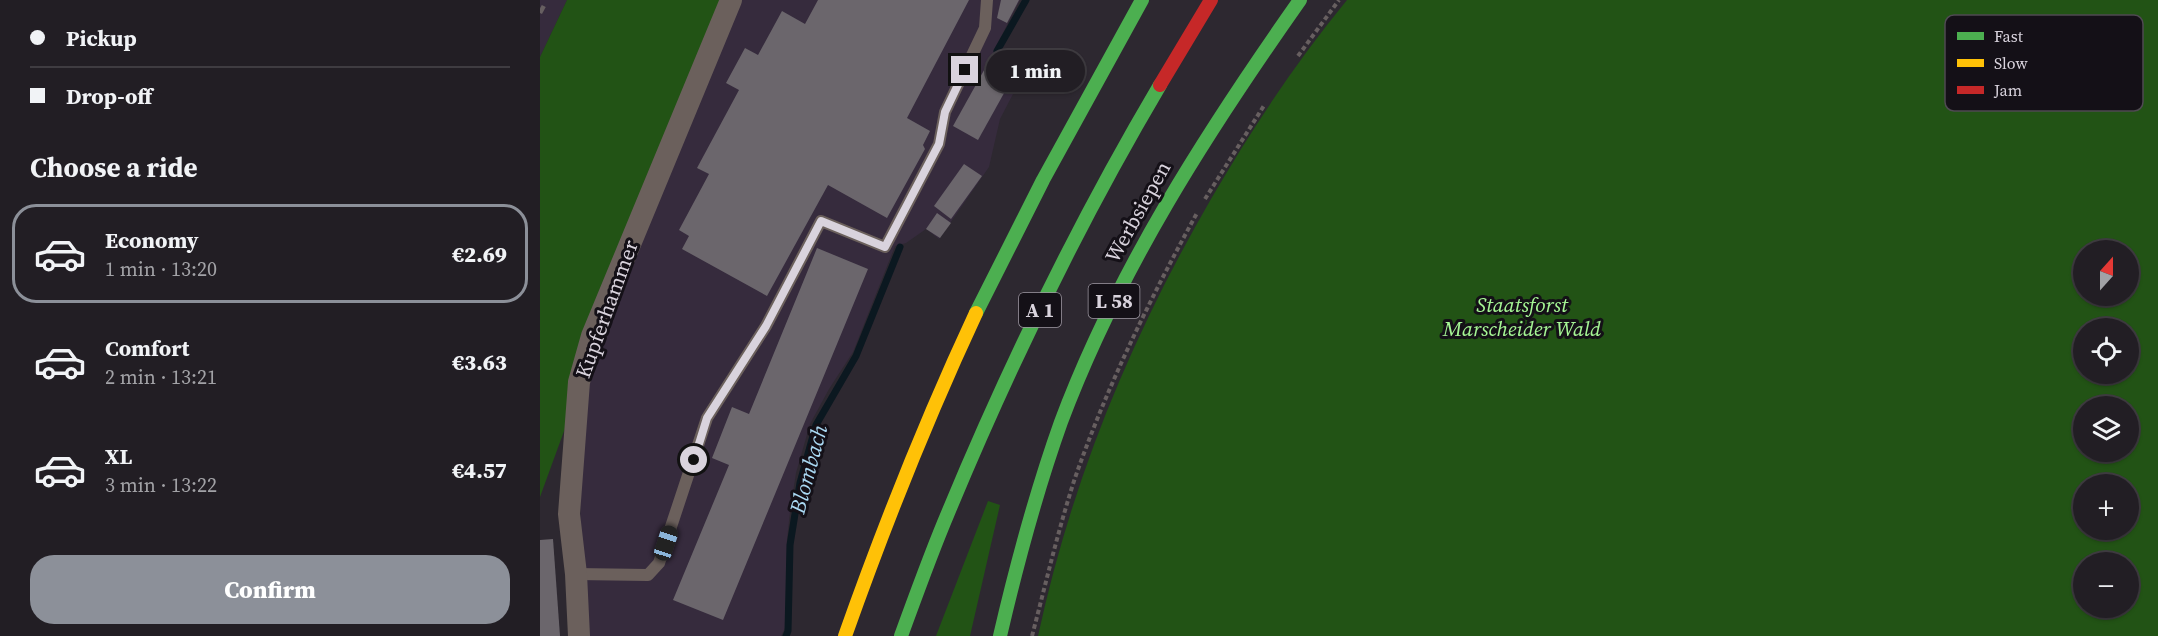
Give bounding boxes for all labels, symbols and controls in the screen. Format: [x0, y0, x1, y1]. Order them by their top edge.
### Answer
legend [1945, 15, 2143, 111]
text: Pickup [66, 23, 137, 53]
text: Fast [1994, 25, 2024, 47]
callout: 1 min [986, 49, 1085, 91]
text: Slow [1994, 52, 2029, 74]
route end [951, 56, 978, 83]
text: 1 min [1009, 57, 1062, 85]
text: Jam [1993, 79, 2022, 101]
text: Drop-off [66, 81, 152, 111]
text: Choose a ride [30, 149, 198, 186]
street label: Werbsiepen [1098, 156, 1177, 268]
text: Economy [105, 225, 199, 255]
icon: car [33, 227, 87, 281]
street label: Kupferhammer [568, 236, 645, 382]
text: €2.69 [452, 239, 507, 269]
north arrow [2073, 240, 2139, 306]
map controls [2073, 240, 2139, 618]
text: 1 min · 13:20 [105, 255, 217, 283]
road number: L 58 [1088, 284, 1140, 318]
park label: Staatsforst Marscheider Wald [1442, 290, 1601, 343]
road number: A 1 [1019, 293, 1061, 327]
button: locate [2073, 318, 2139, 384]
text: Comfort [105, 333, 189, 363]
icon: car [33, 335, 87, 389]
text: €3.63 [452, 347, 507, 377]
text: 2 min · 13:21 [105, 363, 217, 391]
button: layers [2073, 396, 2139, 462]
water label: Blombach [781, 421, 834, 518]
text: XL [105, 441, 132, 471]
icon: car [33, 443, 87, 497]
route start [680, 446, 707, 473]
text: €4.57 [452, 455, 507, 485]
text: 3 min · 13:22 [105, 471, 217, 499]
button: + [2073, 474, 2139, 540]
car [652, 523, 680, 563]
button: − [2073, 552, 2139, 618]
button: Confirm [30, 555, 510, 624]

